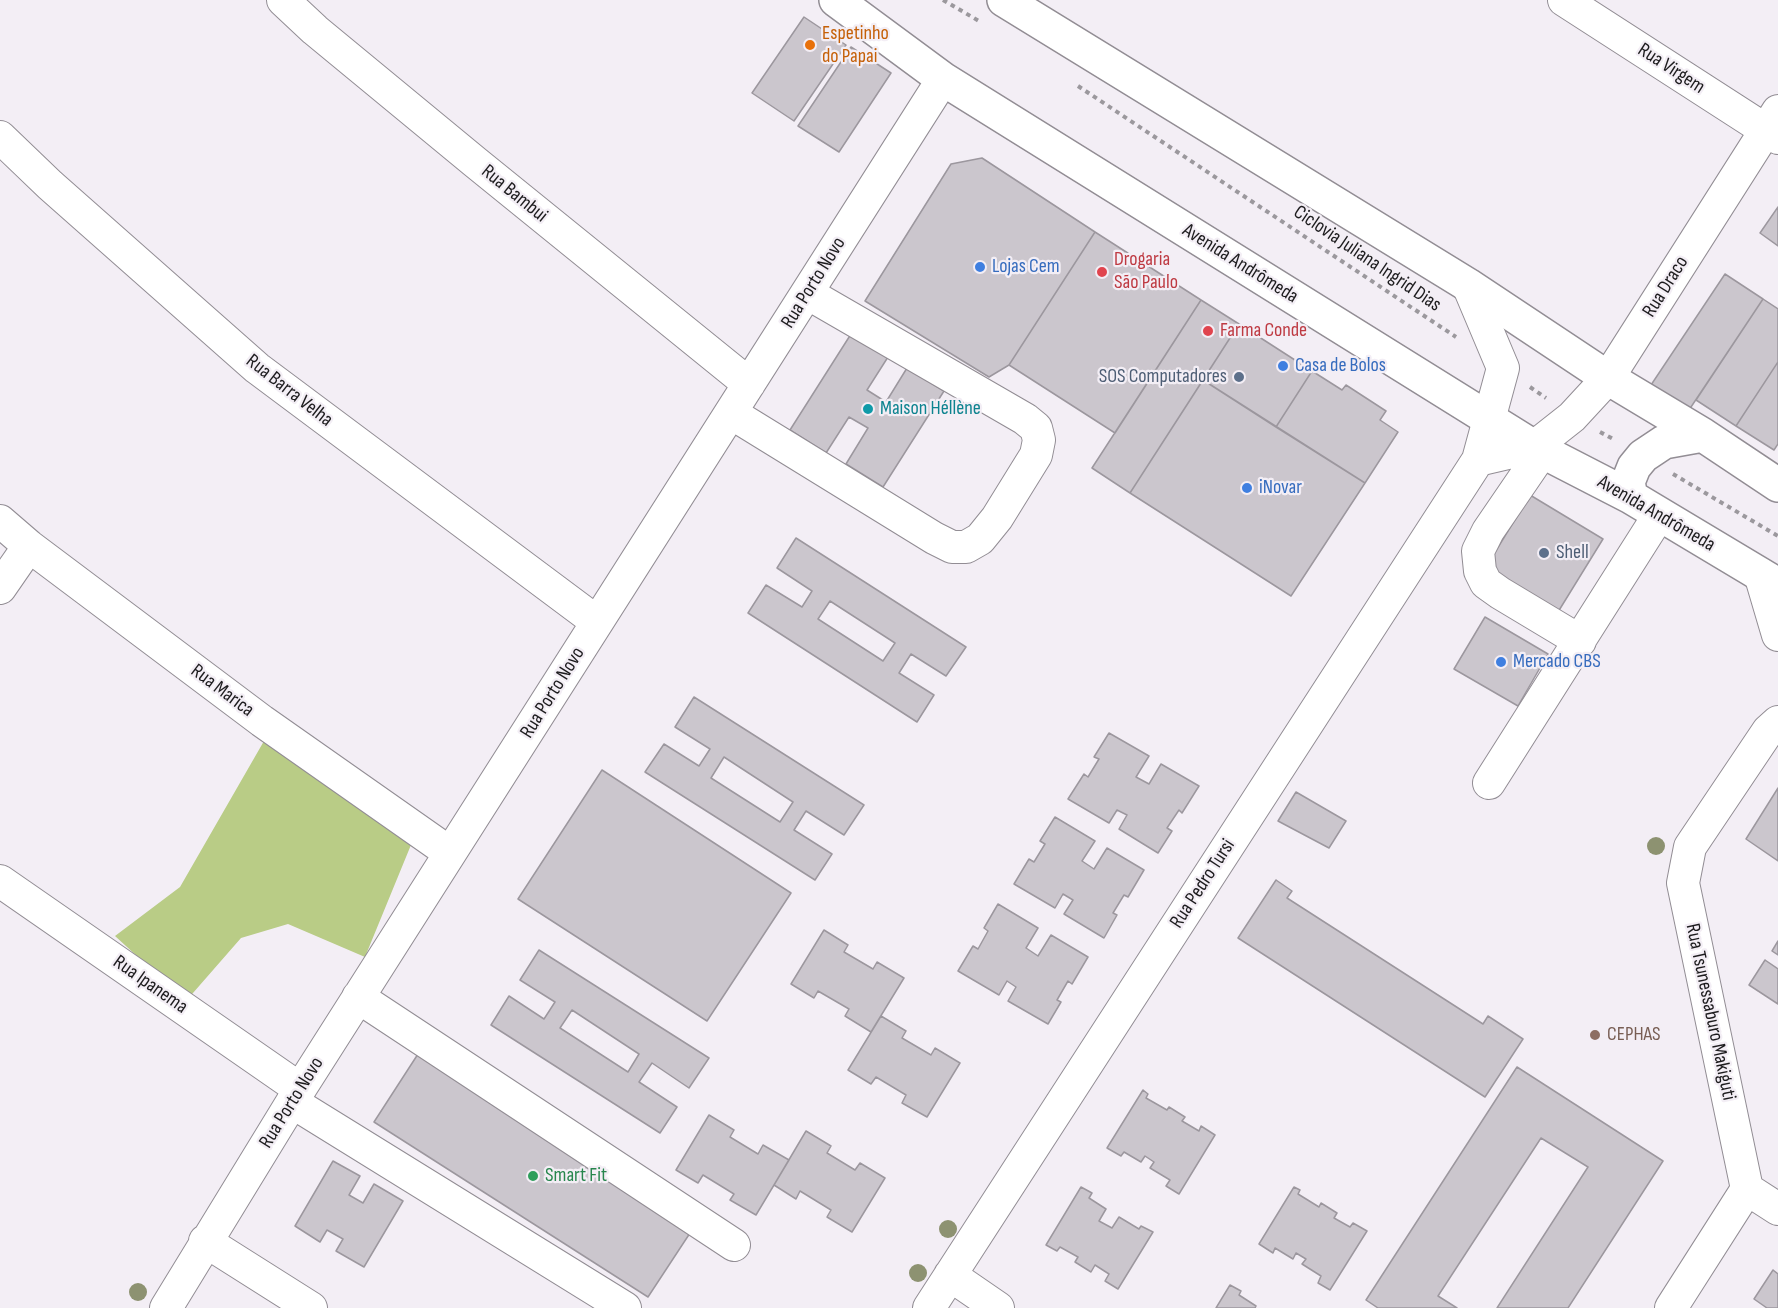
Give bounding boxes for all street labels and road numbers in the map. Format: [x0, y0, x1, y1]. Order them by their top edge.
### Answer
street label: Rua Virgem [1633, 38, 1709, 100]
street label: Rua Bambui [476, 160, 552, 228]
street label: Ciclovia Juliana Ingrid Dias [1289, 201, 1445, 317]
street label: Avenida Andrômeda [1178, 219, 1302, 309]
street label: Rua Porto Novo [777, 233, 851, 333]
street label: Rua Draco [1638, 252, 1694, 322]
street label: Rua Barra Velha [241, 350, 337, 432]
street label: Avenida Andrômeda [1593, 471, 1719, 557]
street label: Rua Porto Novo [516, 643, 590, 743]
street label: Rua Marica [186, 659, 258, 723]
street label: Rua Pedro Tursi [1165, 835, 1241, 933]
street label: Rua Tsunessaburo Makiguti [1680, 921, 1740, 1103]
street label: Rua Ipanema [108, 951, 192, 1019]
street label: Rua Porto Novo [255, 1053, 329, 1153]

